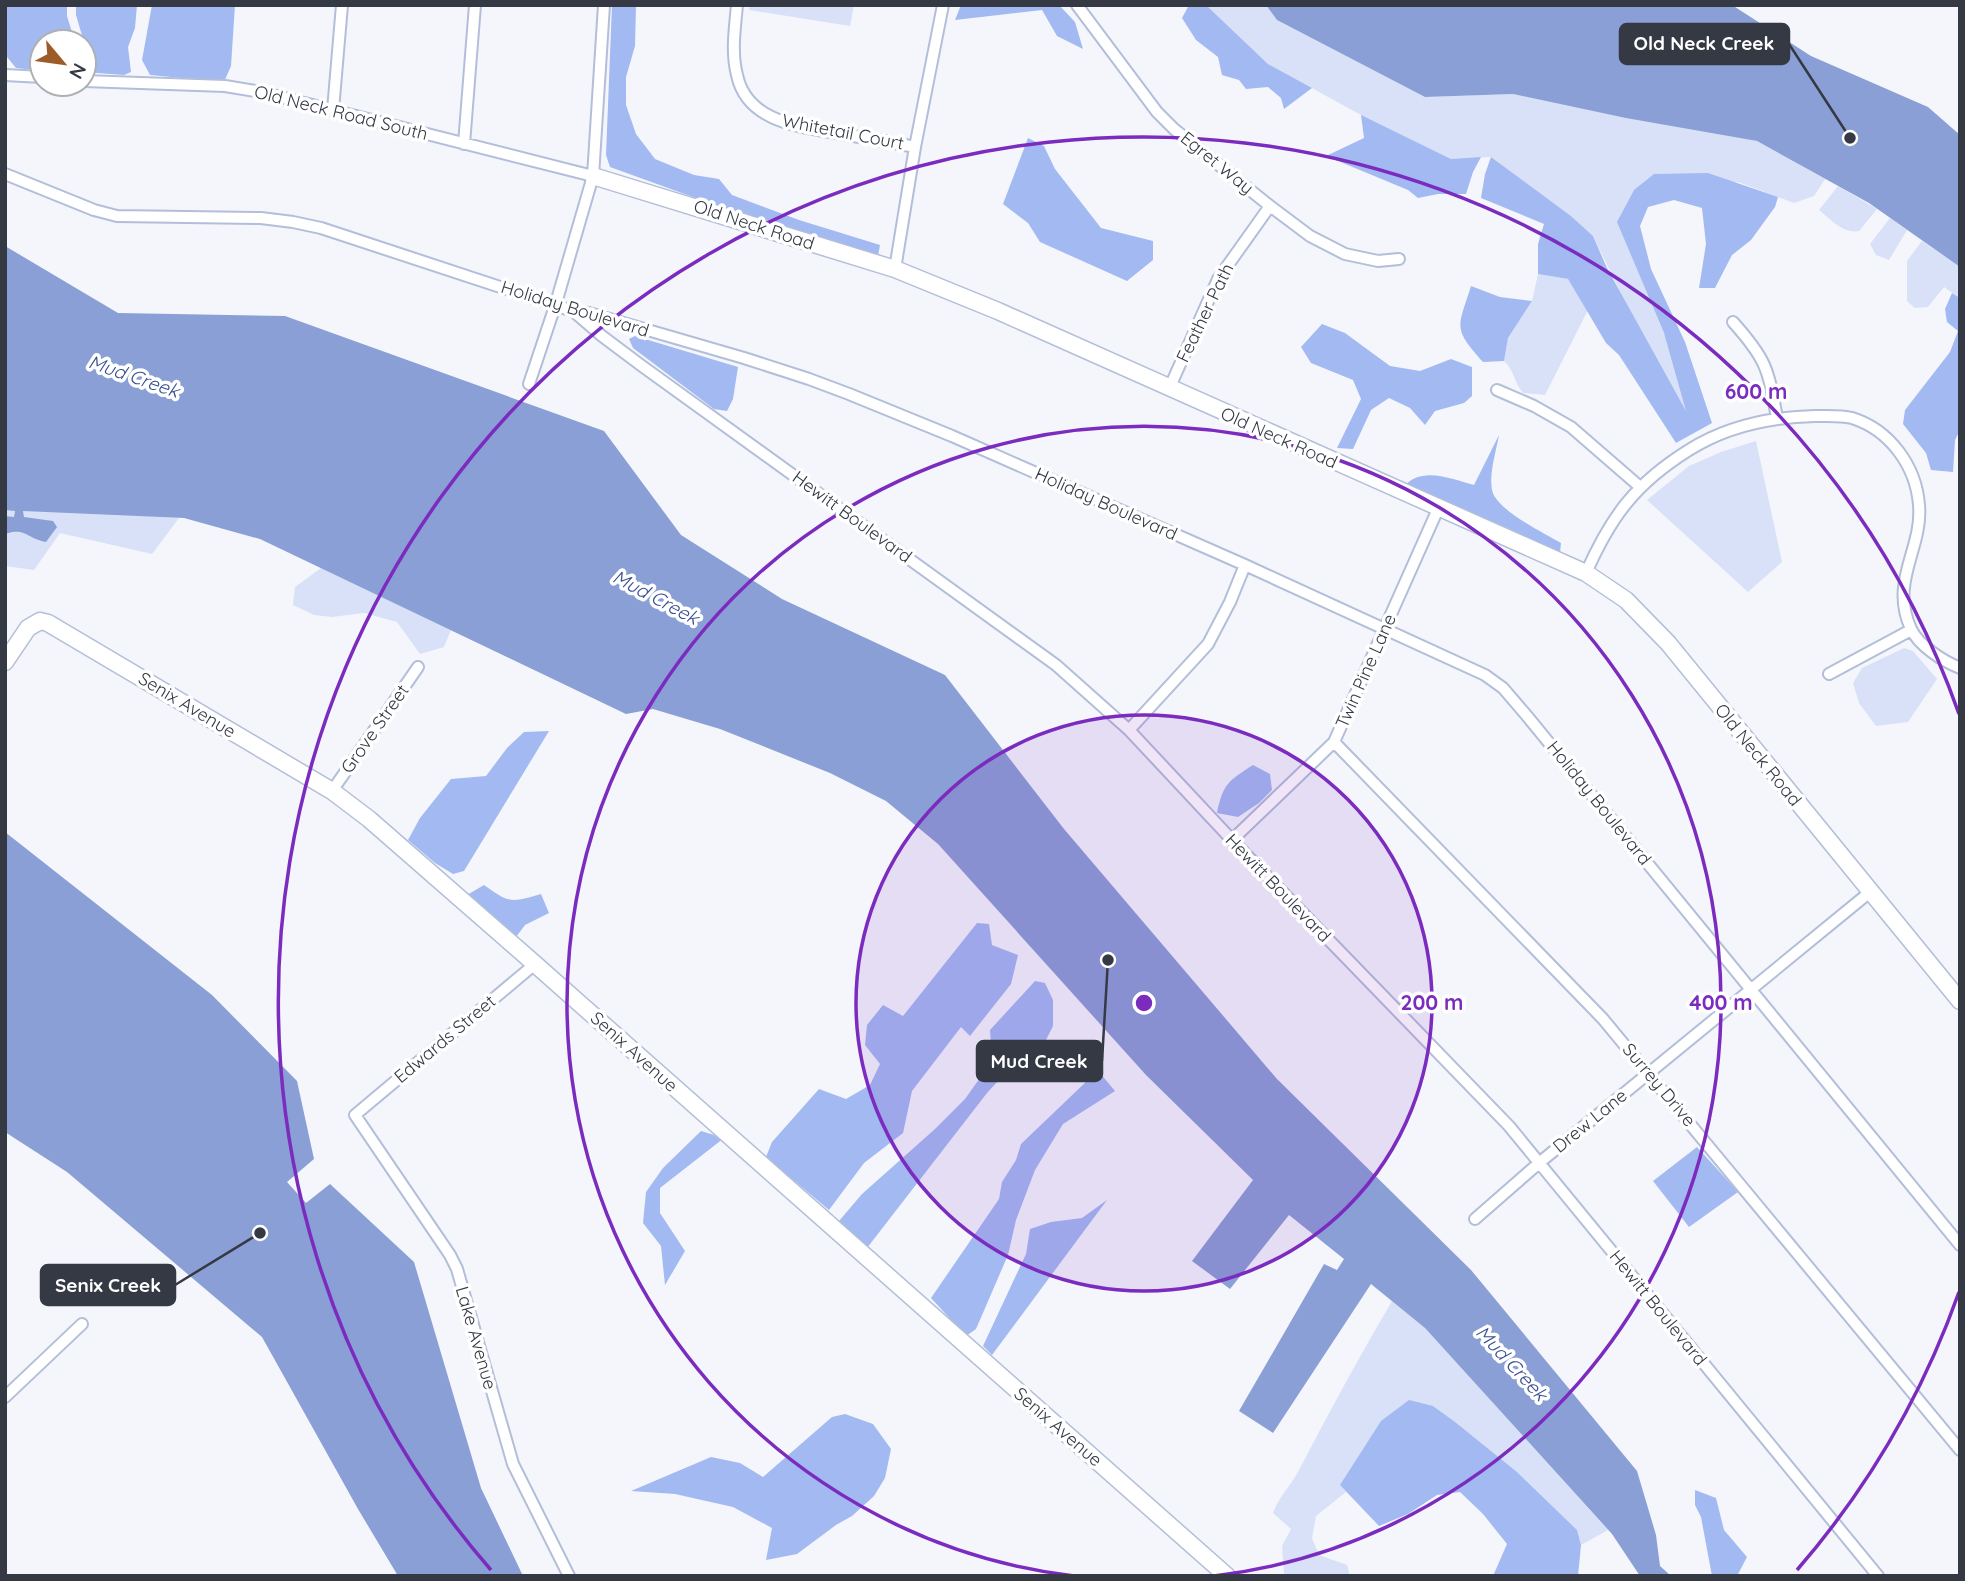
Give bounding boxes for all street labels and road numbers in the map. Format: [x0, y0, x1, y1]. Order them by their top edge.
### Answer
street label: Old Neck Road South [252, 80, 430, 145]
street label: Whitetail Court [780, 108, 906, 155]
street label: Egret Way [1176, 126, 1258, 199]
street label: Old Neck Road [691, 194, 817, 255]
street label: Feather Path [1171, 260, 1238, 366]
street label: Holiday Boulevard [498, 275, 652, 342]
street label: Old Neck Road [1217, 402, 1341, 474]
street label: Holiday Boulevard [1031, 462, 1181, 545]
street label: Hewitt Boulevard [788, 465, 917, 568]
street label: Twin Pine Lane [1330, 610, 1401, 731]
street label: Senix Avenue [134, 666, 240, 743]
street label: Grove Street [335, 680, 414, 778]
street label: Old Neck Road [1710, 699, 1807, 811]
street label: Holiday Boulevard [1542, 736, 1657, 870]
street label: Hewitt Boulevard [1221, 828, 1336, 947]
street label: Edwards Street [389, 989, 500, 1088]
street label: Senix Avenue [586, 1006, 683, 1097]
street label: Surrey Drive [1618, 1038, 1701, 1131]
street label: Drew Lane [1548, 1084, 1632, 1158]
street label: Hewitt Boulevard [1605, 1245, 1712, 1370]
street label: Lake Avenue [451, 1284, 502, 1392]
street label: Senix Avenue [1009, 1382, 1107, 1471]

